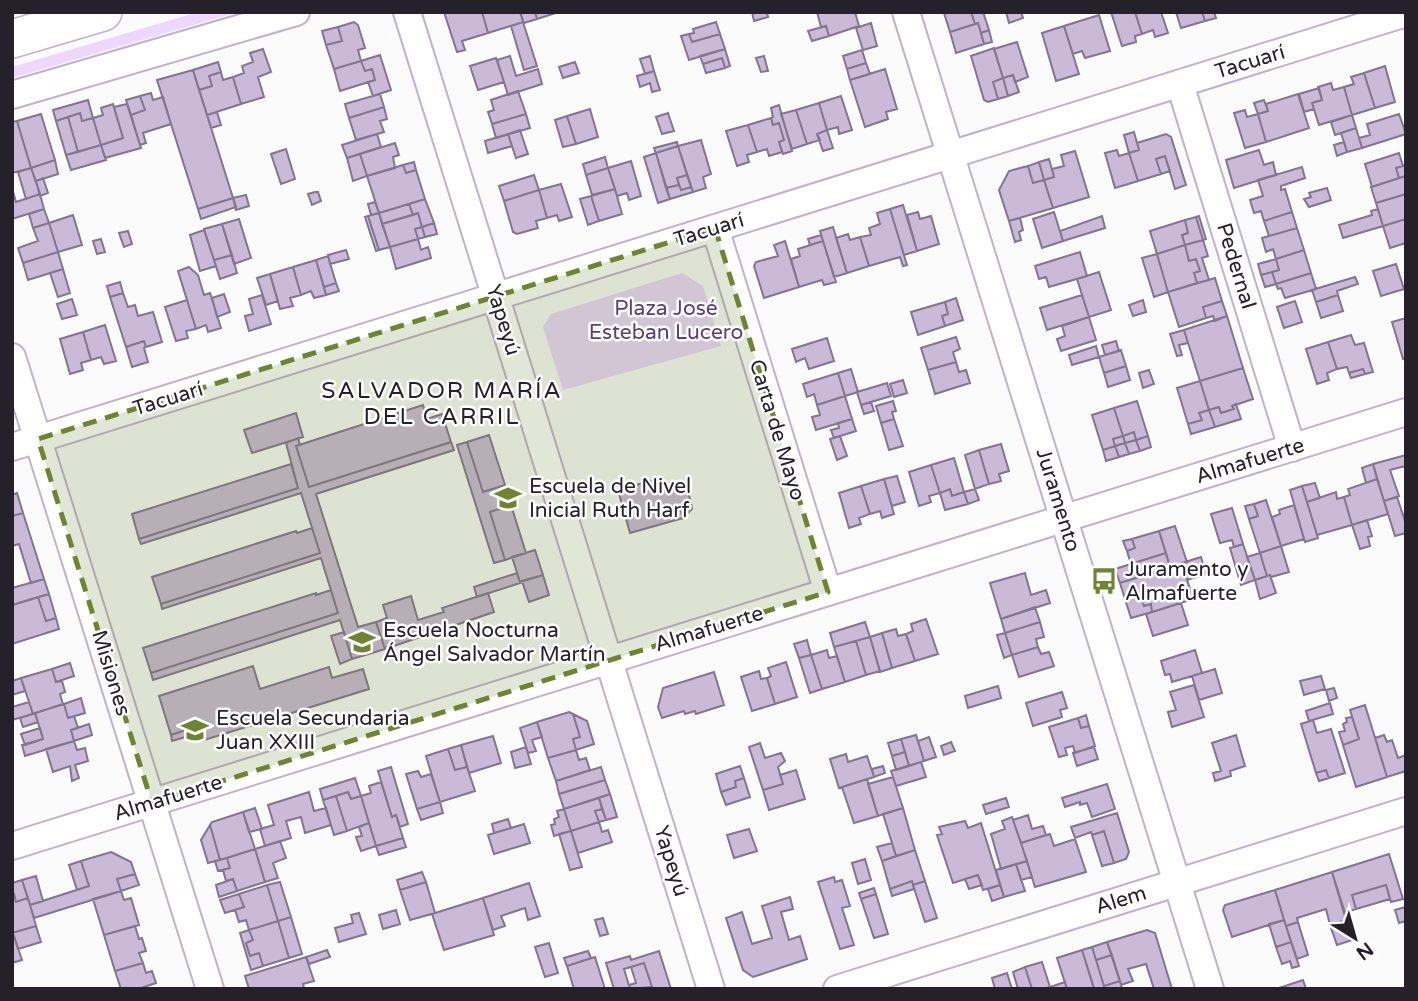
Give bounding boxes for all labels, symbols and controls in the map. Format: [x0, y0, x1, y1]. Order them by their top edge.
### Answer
street label: Tacuarí [1212, 40, 1288, 84]
street label: Tacuarí [671, 208, 747, 252]
street label: Pedernal [1211, 220, 1261, 312]
street label: Yapeyú [480, 282, 526, 358]
park label: Plaza José Esteban Lucero [589, 296, 743, 345]
street label: Carta de Mayo [744, 356, 810, 504]
street label: Tacuarí [130, 377, 206, 421]
district label: SALVADOR MARÍA DEL CARRIL [321, 377, 563, 431]
street label: Almafuerte [1193, 433, 1307, 489]
street label: Juramento [1030, 445, 1086, 555]
place label: Escuela de Nivel Inicial Ruth Harf [529, 474, 691, 523]
school or university icon: Escuela de Nivel Inicial Ruth Harf [493, 483, 523, 513]
place label: Juramento y Almafuerte [1125, 557, 1249, 606]
bus stop icon: Juramento y Almafuerte [1089, 566, 1119, 596]
street label: Almafuerte [652, 601, 766, 657]
place label: Escuela Nocturna Ángel Salvador Martín [383, 618, 606, 667]
street label: Misiones [86, 627, 136, 719]
school or university icon: Escuela Nocturna Ángel Salvador Martín [347, 627, 377, 657]
place label: Escuela Secundaria Juan XXIII [216, 706, 409, 755]
school or university icon: Escuela Secundaria Juan XXIII [180, 715, 210, 745]
street label: Almafuerte [111, 770, 225, 826]
street label: Yapeyú [648, 823, 694, 899]
street label: Alem [1093, 880, 1149, 920]
north arrow [1320, 903, 1390, 973]
text: N [1352, 937, 1377, 964]

